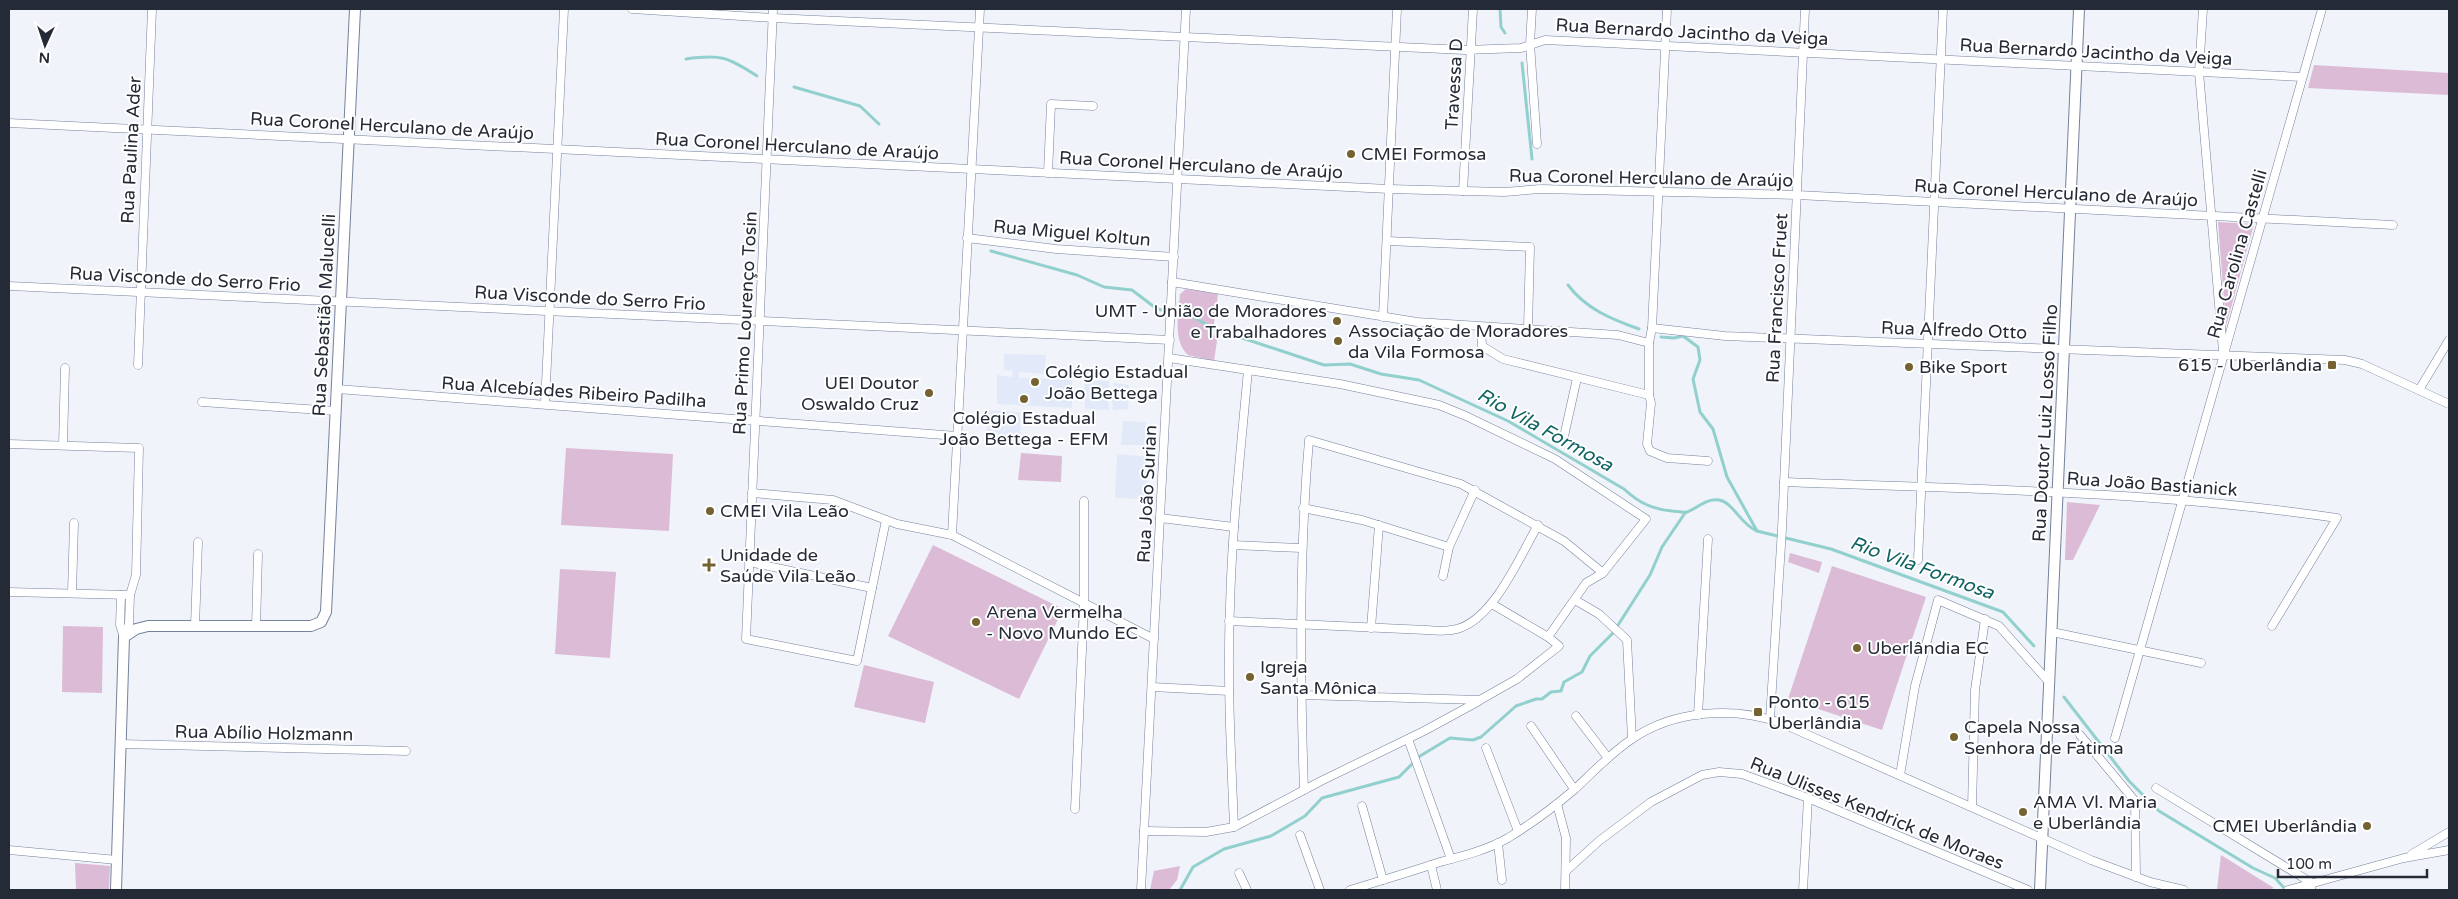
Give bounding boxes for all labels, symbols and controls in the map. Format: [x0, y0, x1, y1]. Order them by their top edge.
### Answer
street label: Rua Bernardo Jacintho da Veiga [1555, 14, 1829, 50]
north arrow [20, 20, 70, 70]
street label: Rua Bernardo Jacintho da Veiga [1959, 34, 2233, 70]
street label: Travessa D [1441, 38, 1467, 130]
text: N [38, 49, 50, 66]
street label: Rua Paulina Ader [116, 76, 146, 224]
street label: Rua Coronel Herculano de Araújo [249, 108, 535, 144]
street label: Rua Coronel Herculano de Araújo [654, 128, 940, 164]
place label: CMEI Formosa [1361, 143, 1486, 165]
street label: Rua Coronel Herculano de Araújo [1058, 147, 1344, 183]
marker: CMEI Formosa [1345, 148, 1357, 160]
street label: Rua Coronel Herculano de Araújo [1509, 165, 1793, 191]
street label: Rua Carolina Castelli [2202, 167, 2272, 341]
street label: Rua Coronel Herculano de Araújo [1913, 175, 2199, 211]
street label: Rua Primo Lourenço Tosin [728, 211, 762, 435]
street label: Rua Francisco Fruet [1762, 212, 1792, 384]
street label: Rua Sebastião Malucelli [308, 213, 340, 417]
street label: Rua Miguel Koltun [992, 215, 1152, 251]
street label: Rua Visconde do Serro Frio [69, 262, 301, 296]
street label: Rua Visconde do Serro Frio [474, 281, 706, 315]
place label: UMT - União de Moradores e Trabalhadores [1095, 300, 1327, 343]
street label: Rua Doutor Luiz Losso Filho [2028, 303, 2062, 543]
marker: UMT - União de Moradores e Trabalhadores [1331, 315, 1343, 327]
street label: Rua Alfredo Otto [1881, 316, 2028, 344]
place label: Associação de Moradores da Vila Formosa [1348, 320, 1568, 363]
marker: Associação de Moradores da Vila Formosa [1332, 335, 1344, 347]
place label: 615 - Uberlândia [2178, 354, 2322, 376]
place label: Bike Sport [1919, 356, 2007, 378]
marker: 615 - Uberlândia [2326, 359, 2338, 371]
place label: Colégio Estadual João Bettega [1045, 361, 1188, 404]
marker: Bike Sport [1903, 361, 1915, 373]
street label: Rua Alcebíades Ribeiro Padilha [441, 372, 707, 412]
place label: UEI Doutor Oswaldo Cruz [801, 372, 919, 415]
marker: Colégio Estadual João Bettega [1029, 376, 1041, 388]
water label: Rio Vila Formosa [1474, 384, 1618, 477]
marker: UEI Doutor Oswaldo Cruz [923, 387, 935, 399]
marker: Colégio Estadual João Bettega - EFM [1018, 393, 1030, 405]
place label: Colégio Estadual João Bettega - EFM [939, 407, 1109, 450]
street label: Rua João Surian [1132, 425, 1162, 563]
street label: Rua João Bastianick [2066, 467, 2238, 501]
place label: CMEI Vila Leão [720, 500, 849, 522]
marker: CMEI Vila Leão [704, 505, 716, 517]
water label: Rio Vila Formosa [1847, 532, 1998, 605]
place label: Unidade de Saúde Vila Leão [720, 544, 856, 587]
marker: Unidade de Saúde Vila Leão [702, 558, 716, 572]
place label: Arena Vermelha - Novo Mundo EC [986, 601, 1138, 644]
marker: Arena Vermelha - Novo Mundo EC [970, 616, 982, 628]
place label: Uberlândia EC [1867, 637, 1989, 659]
marker: Uberlândia EC [1851, 642, 1863, 654]
place label: Igreja Santa Mônica [1260, 656, 1377, 699]
marker: Igreja Santa Mônica [1244, 671, 1256, 683]
place label: Ponto - 615 Uberlândia [1768, 691, 1870, 734]
marker: Ponto - 615 Uberlândia [1752, 706, 1764, 718]
place label: Capela Nossa Senhora de Fátima [1964, 716, 2124, 759]
street label: Rua Abílio Holzmann [175, 720, 353, 746]
marker: Capela Nossa Senhora de Fátima [1948, 731, 1960, 743]
street label: Rua Ulisses Kendrick de Moraes [1747, 752, 2007, 874]
place label: AMA Vl. Maria e Uberlândia [2033, 791, 2157, 834]
marker: AMA Vl. Maria e Uberlândia [2017, 806, 2029, 818]
place label: CMEI Uberlândia [2212, 815, 2357, 837]
marker: CMEI Uberlândia [2361, 820, 2373, 832]
scale bar [2278, 846, 2427, 878]
text: 100 m [2286, 855, 2332, 873]

